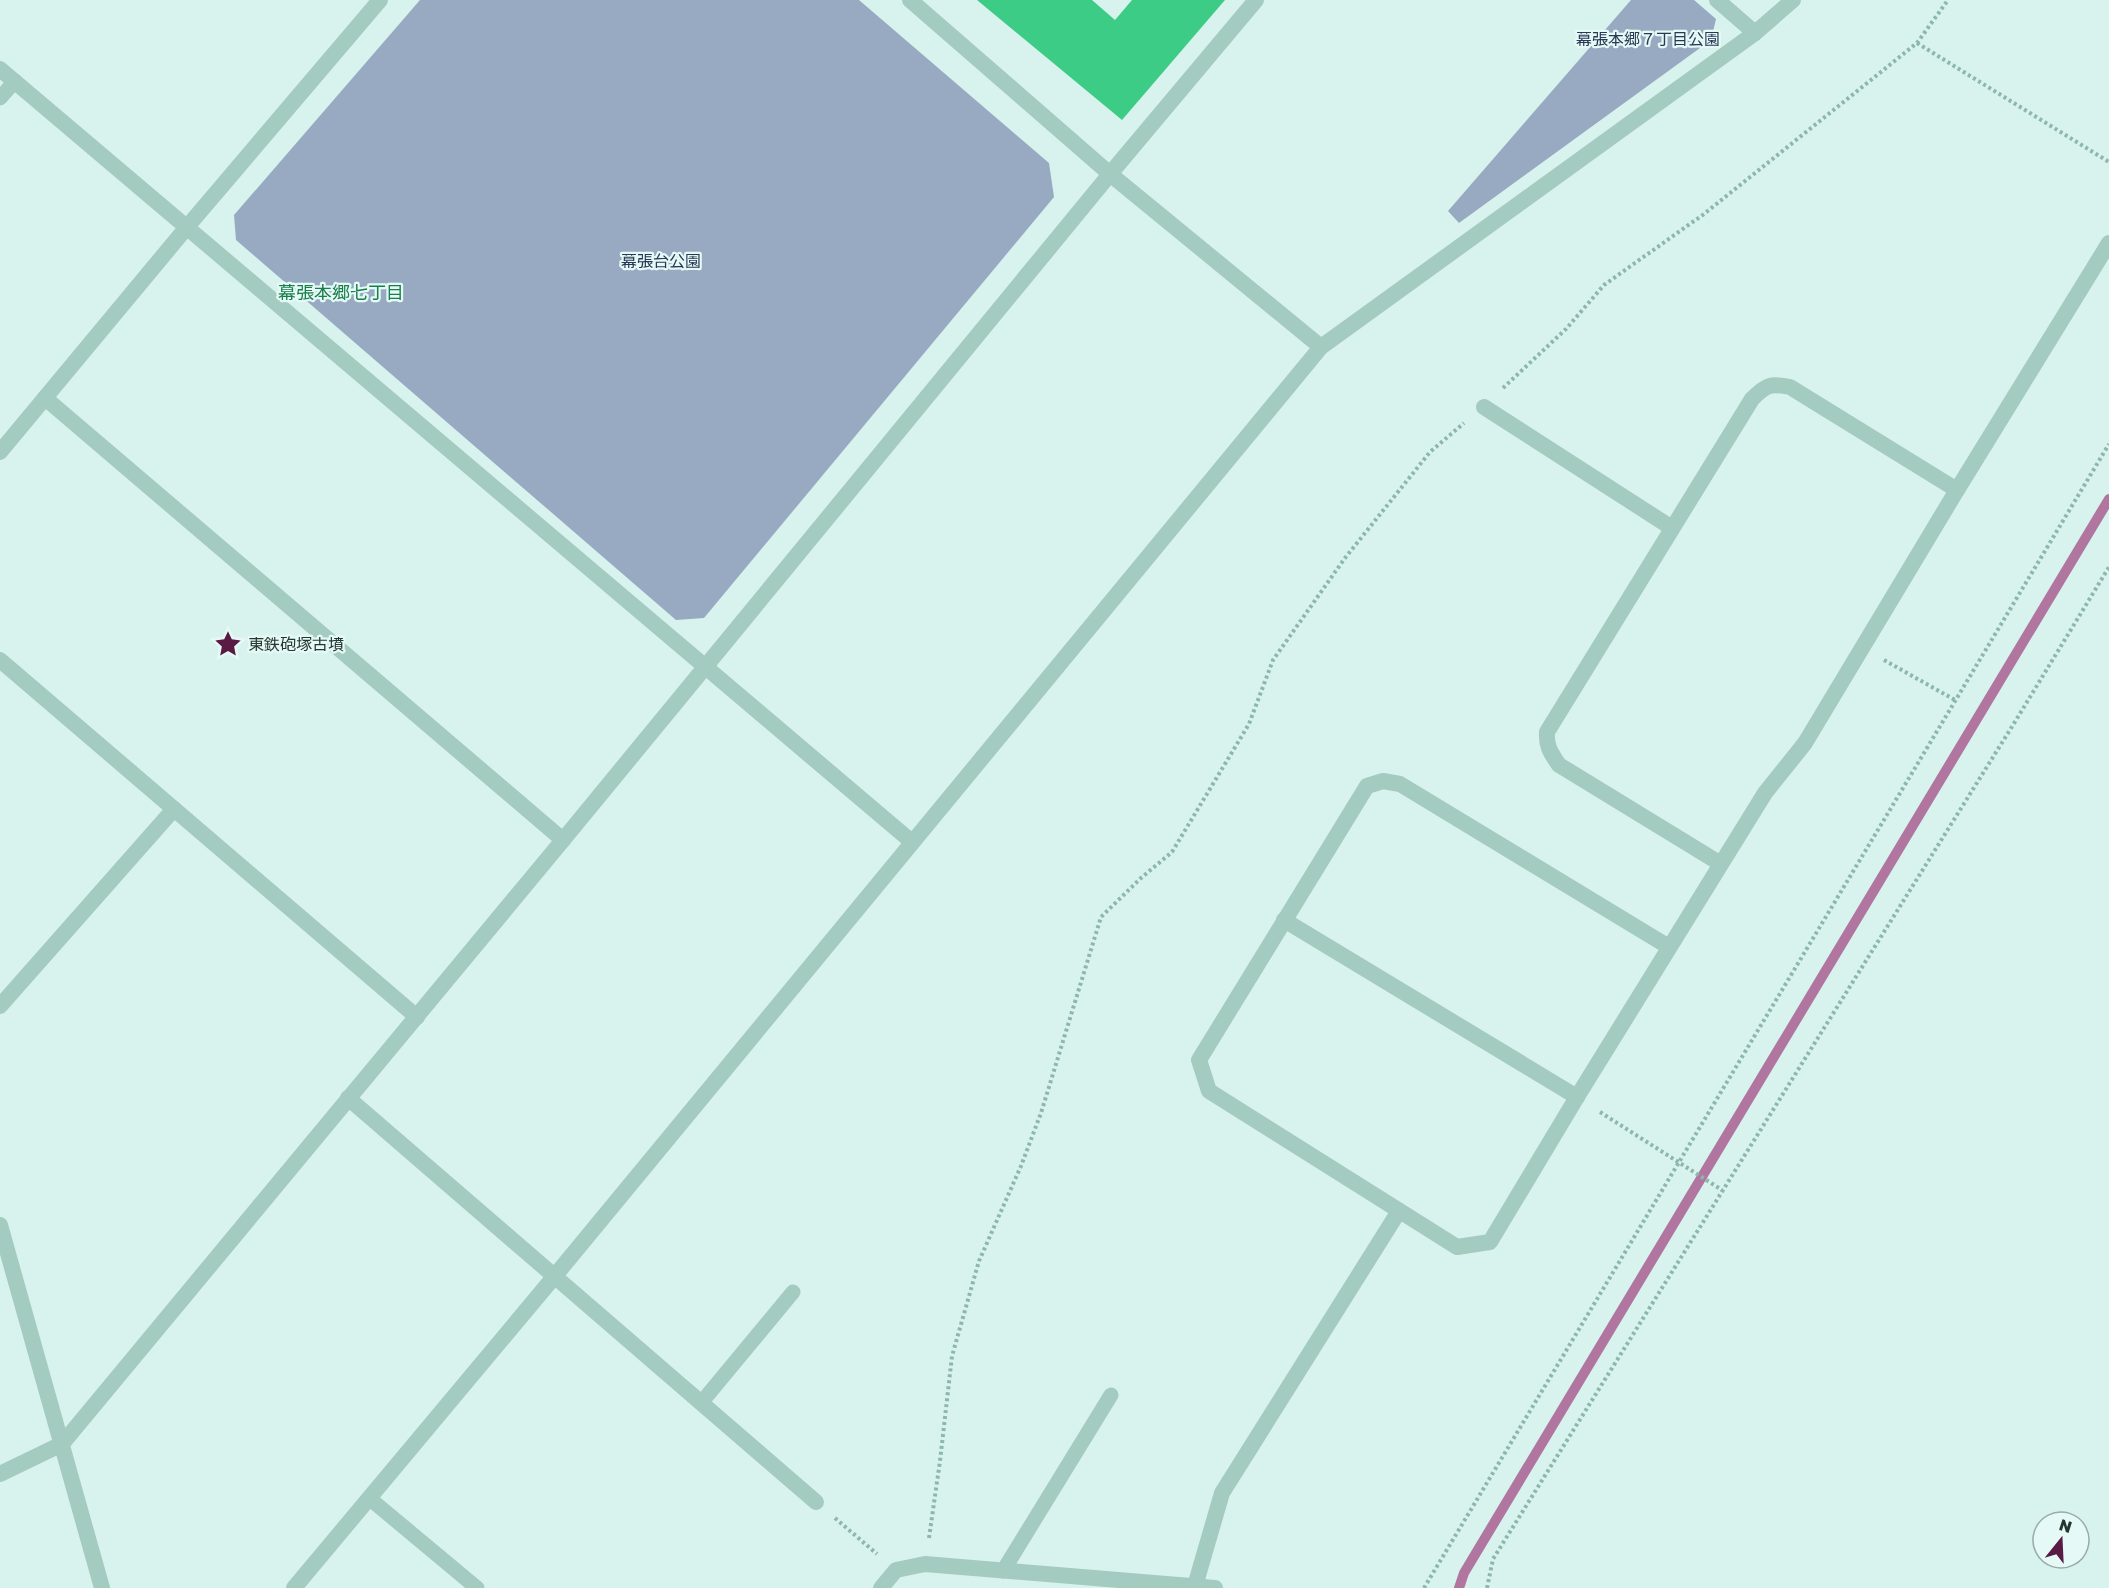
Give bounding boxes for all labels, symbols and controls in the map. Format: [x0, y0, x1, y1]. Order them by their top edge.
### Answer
park label: 幕張本郷７丁目公園 [1576, 29, 1720, 49]
park label: 幕張台公園 [621, 251, 701, 271]
district label: 幕張本郷七丁目 [278, 281, 404, 303]
place icon: 東鉄砲塚古墳 [213, 629, 243, 659]
place label: 東鉄砲塚古墳 [248, 634, 344, 654]
north arrow [2031, 1510, 2091, 1570]
text: N [2057, 1514, 2075, 1537]

